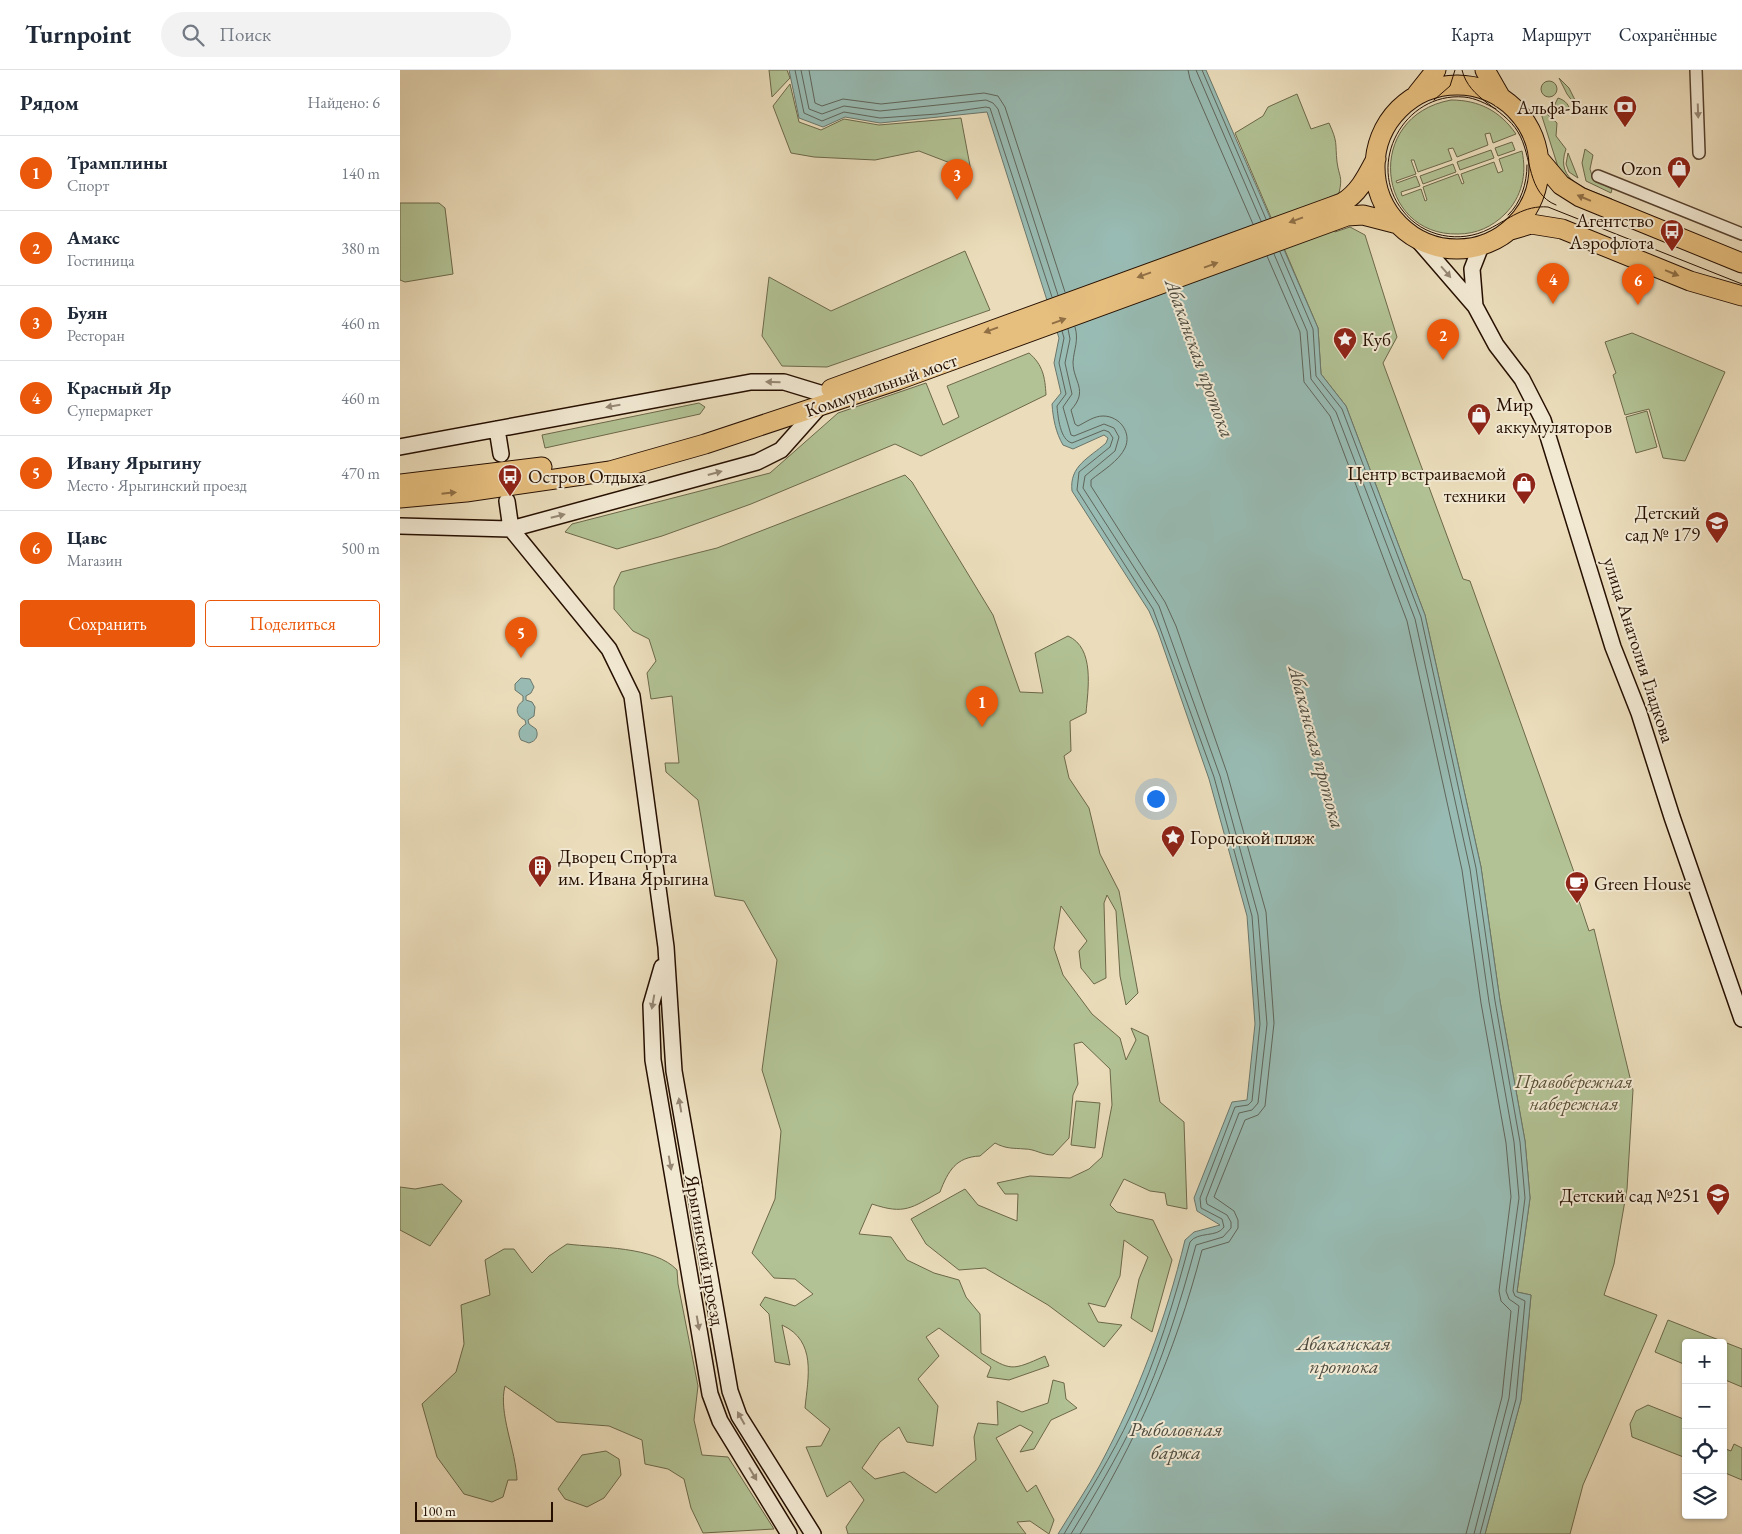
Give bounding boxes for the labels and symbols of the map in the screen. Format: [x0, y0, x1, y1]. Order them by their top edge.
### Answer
bank icon: Альфа-Банк [1612, 94, 1638, 128]
place label: Альфа-Банк [1516, 95, 1608, 120]
one-way arrow [1694, 104, 1702, 120]
shop icon: Ozon [1666, 155, 1692, 189]
place label: Ozon [1621, 156, 1662, 181]
pin: 3 [941, 159, 973, 200]
one-way arrow [1577, 194, 1591, 202]
place label: Агентство Аэрофлота [1568, 208, 1654, 255]
one-way arrow [1289, 217, 1304, 224]
bus stop icon: Агентство Аэрофлота [1659, 218, 1685, 252]
one-way arrow [1204, 261, 1219, 268]
pin: 4 [1537, 263, 1569, 304]
pin: 6 [1622, 264, 1654, 305]
one-way arrow [1441, 266, 1452, 279]
one-way arrow [1665, 270, 1679, 278]
one-way arrow [1136, 272, 1151, 279]
water label: Абаканская протока [1158, 273, 1241, 441]
one-way arrow [1051, 317, 1066, 324]
pin: 2 [1427, 319, 1459, 360]
place icon: Куб [1332, 326, 1358, 360]
one-way arrow [983, 327, 998, 334]
place label: Куб [1362, 327, 1391, 352]
street label: Коммунальный мост [801, 347, 961, 423]
one-way arrow [765, 377, 781, 385]
place label: Мир аккумуляторов [1496, 392, 1612, 439]
shop icon: Мир аккумуляторов [1466, 402, 1492, 436]
one-way arrow [604, 403, 620, 411]
place label: Центр встраиваемой техники [1347, 461, 1506, 508]
bus stop icon: Остров Отдыха [497, 463, 523, 497]
place label: Остров Отдыха [528, 464, 647, 489]
one-way arrow [707, 469, 722, 477]
shop icon: Центр встраиваемой техники [1511, 471, 1537, 505]
one-way arrow [441, 489, 457, 497]
place label: Детский сад № 179 [1625, 500, 1700, 547]
school or university icon: Детский сад № 179 [1704, 510, 1730, 544]
one-way arrow [550, 512, 565, 520]
street label: улица Анатолия Гладкова [1597, 554, 1681, 746]
pin: 5 [505, 617, 537, 658]
water label: Абаканская протока [1282, 661, 1351, 831]
pin: 1 [966, 686, 998, 727]
your location [1143, 786, 1169, 812]
place icon: Городской пляж [1160, 824, 1186, 858]
place label: Городской пляж [1190, 825, 1316, 850]
place label: Дворец Спорта им. Ивана Ярыгина [558, 844, 709, 891]
building icon: Дворец Спорта им. Ивана Ярыгина [527, 854, 553, 888]
cafe icon: Green House [1564, 870, 1590, 904]
place label: Green House [1594, 871, 1691, 896]
one-way arrow [648, 995, 656, 1011]
park label: Правобережная набережная [1514, 1069, 1633, 1116]
one-way arrow [675, 1097, 683, 1113]
one-way arrow [666, 1156, 674, 1172]
street label: Ярыгинский проезд [679, 1171, 731, 1328]
school or university icon: Детский сад №251 [1705, 1182, 1731, 1216]
place label: Детский сад №251 [1560, 1183, 1700, 1208]
one-way arrow [694, 1316, 702, 1332]
water label: Абаканская протока [1295, 1330, 1391, 1379]
one-way arrow [737, 1411, 745, 1426]
water label: Рыболовная баржа [1129, 1416, 1223, 1465]
one-way arrow [748, 1467, 757, 1480]
scale bar [415, 1499, 552, 1522]

